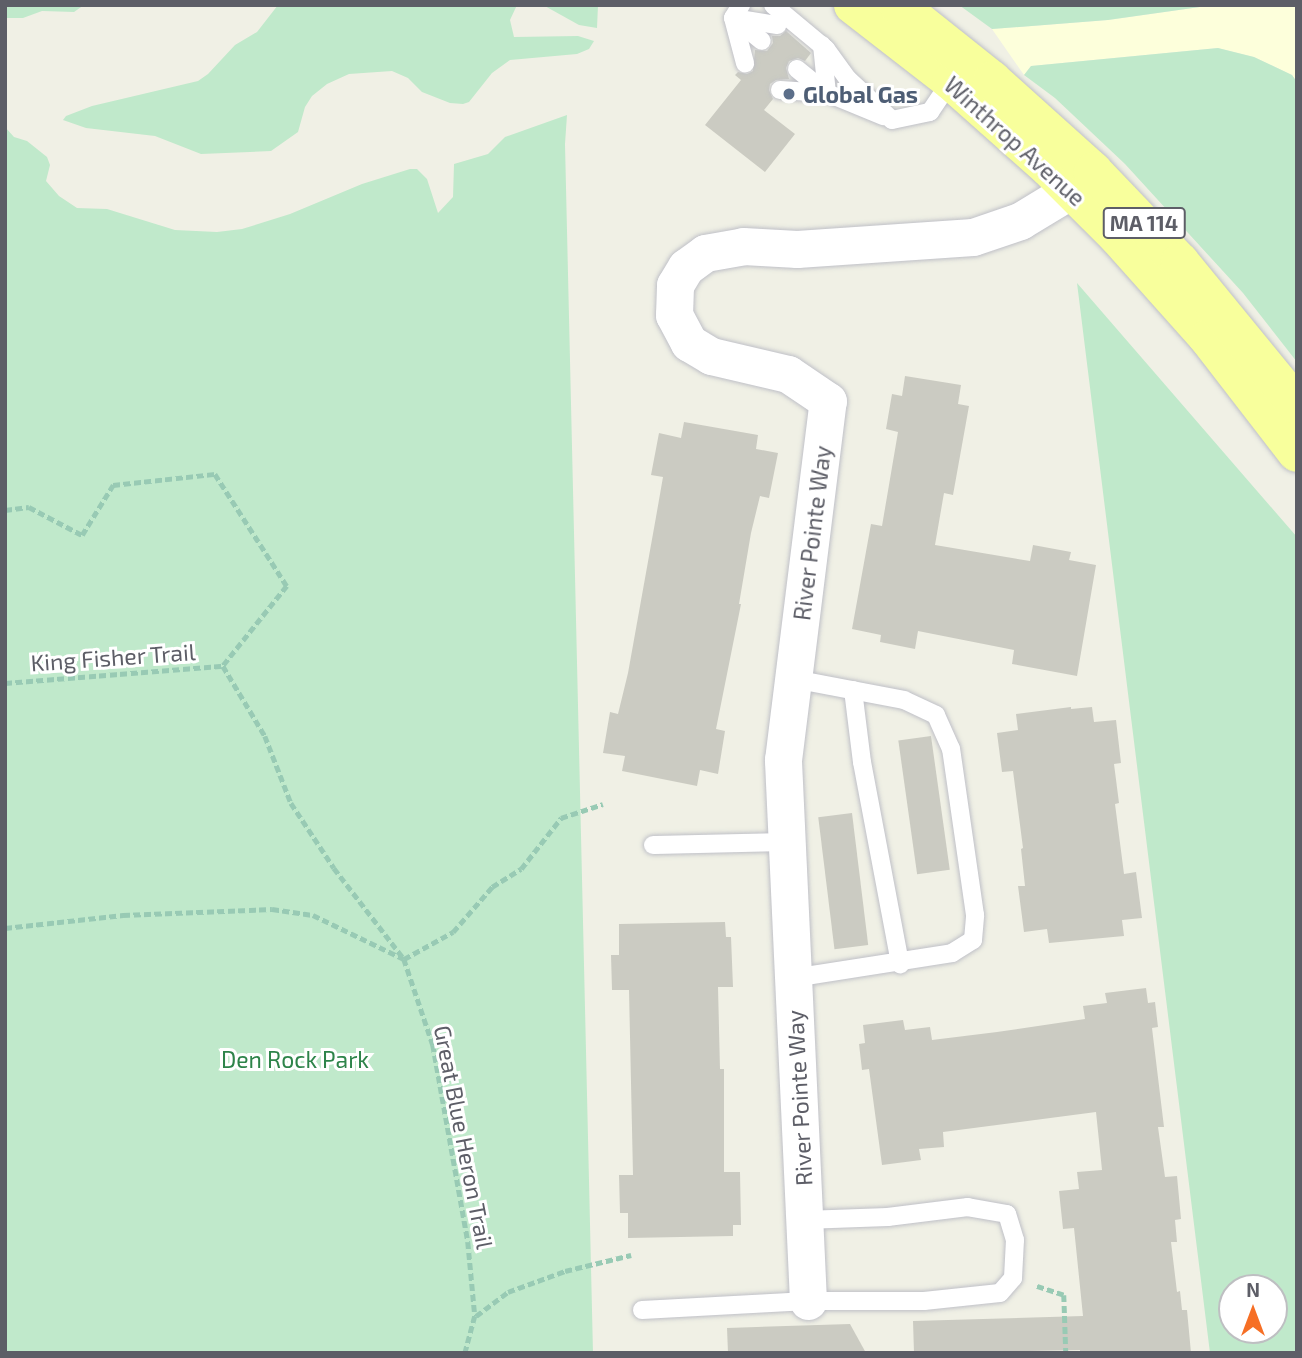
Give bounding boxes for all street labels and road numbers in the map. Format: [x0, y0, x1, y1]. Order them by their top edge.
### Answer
street label: Winthrop Avenue [939, 70, 1091, 212]
road number: MA 114 [1102, 206, 1186, 241]
street label: River Pointe Way [788, 444, 836, 622]
street label: King Fisher Trail [29, 637, 197, 677]
street label: River Pointe Way [781, 1009, 817, 1187]
street label: Great Blue Heron Trail [429, 1023, 499, 1251]

